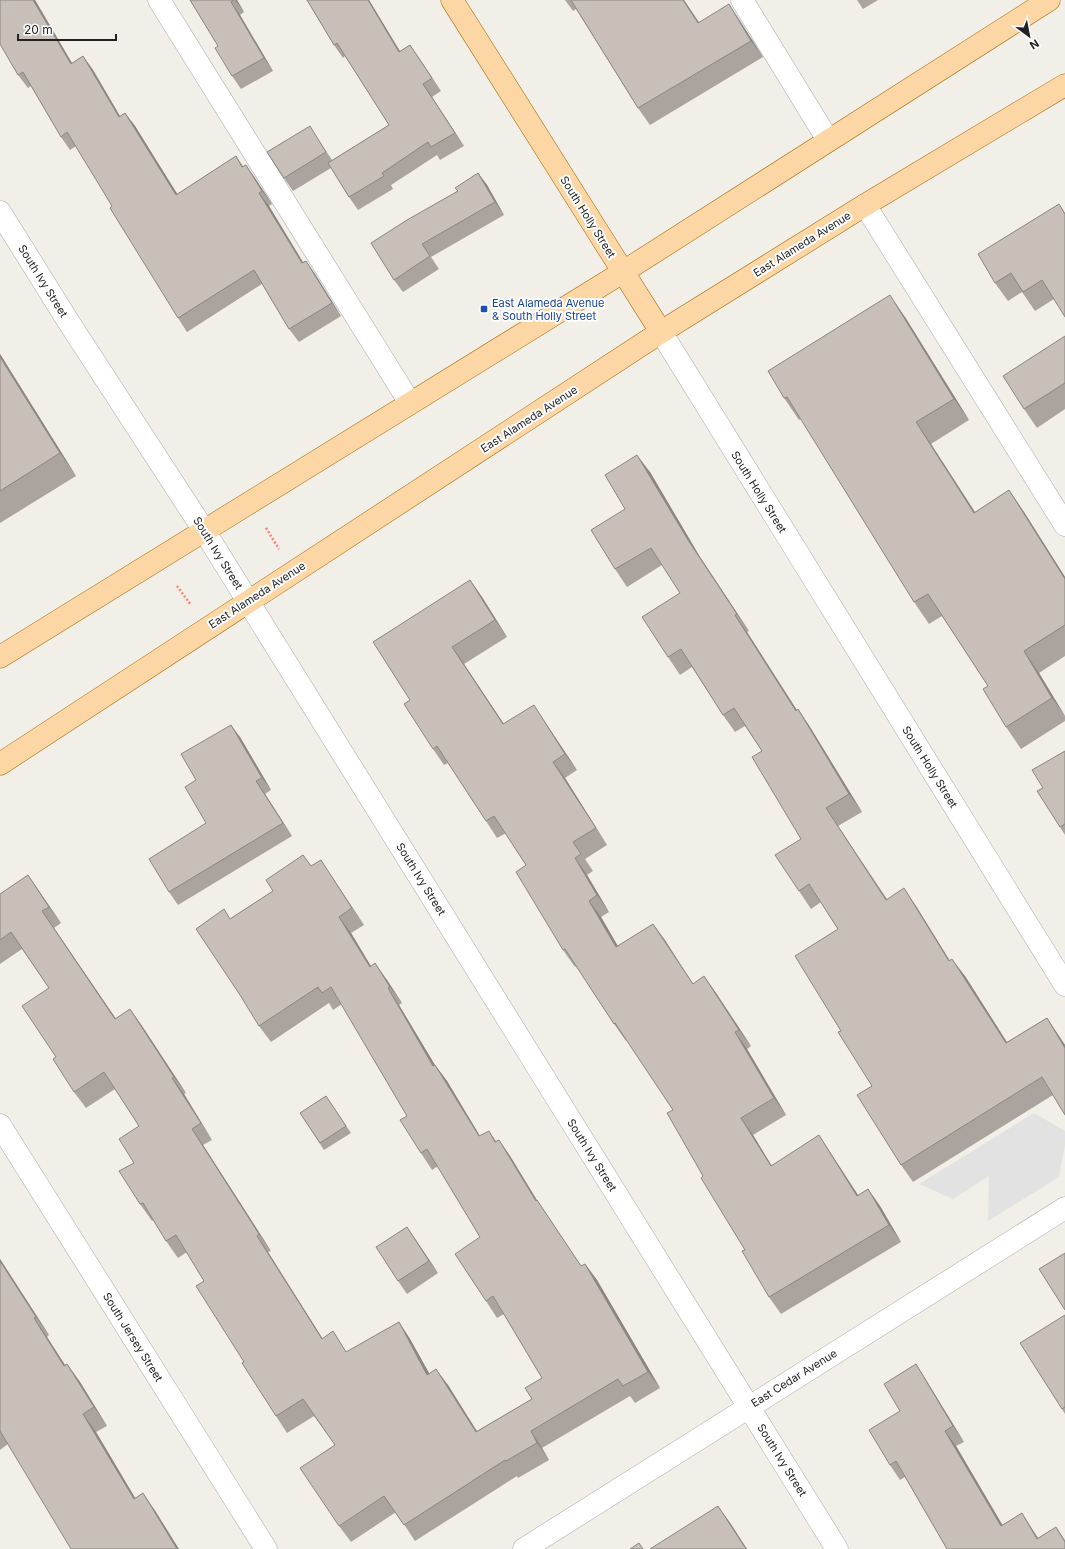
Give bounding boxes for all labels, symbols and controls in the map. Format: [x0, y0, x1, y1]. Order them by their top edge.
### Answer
scale bar [18, 16, 116, 42]
north arrow [1009, 16, 1049, 56]
text: 20 m [24, 22, 53, 37]
text: N [1027, 36, 1042, 53]
street label: South Holly Street [557, 174, 619, 261]
street label: East Alameda Avenue [751, 208, 853, 280]
street label: South Ivy Street [15, 242, 71, 320]
place label: East Alameda Avenue & South Holly Street [492, 296, 604, 323]
marker: East Alameda Avenue & South Holly Street [479, 304, 489, 314]
street label: East Alameda Avenue [478, 383, 580, 455]
street label: South Holly Street [728, 449, 790, 536]
street label: South Ivy Street [190, 514, 246, 592]
street label: East Alameda Avenue [206, 559, 308, 631]
street label: South Holly Street [899, 724, 961, 811]
street label: South Ivy Street [393, 840, 449, 918]
street label: South Ivy Street [564, 1116, 620, 1194]
street label: South Jersey Street [100, 1290, 166, 1385]
street label: East Cedar Avenue [749, 1346, 839, 1410]
street label: South Ivy Street [754, 1421, 810, 1499]

